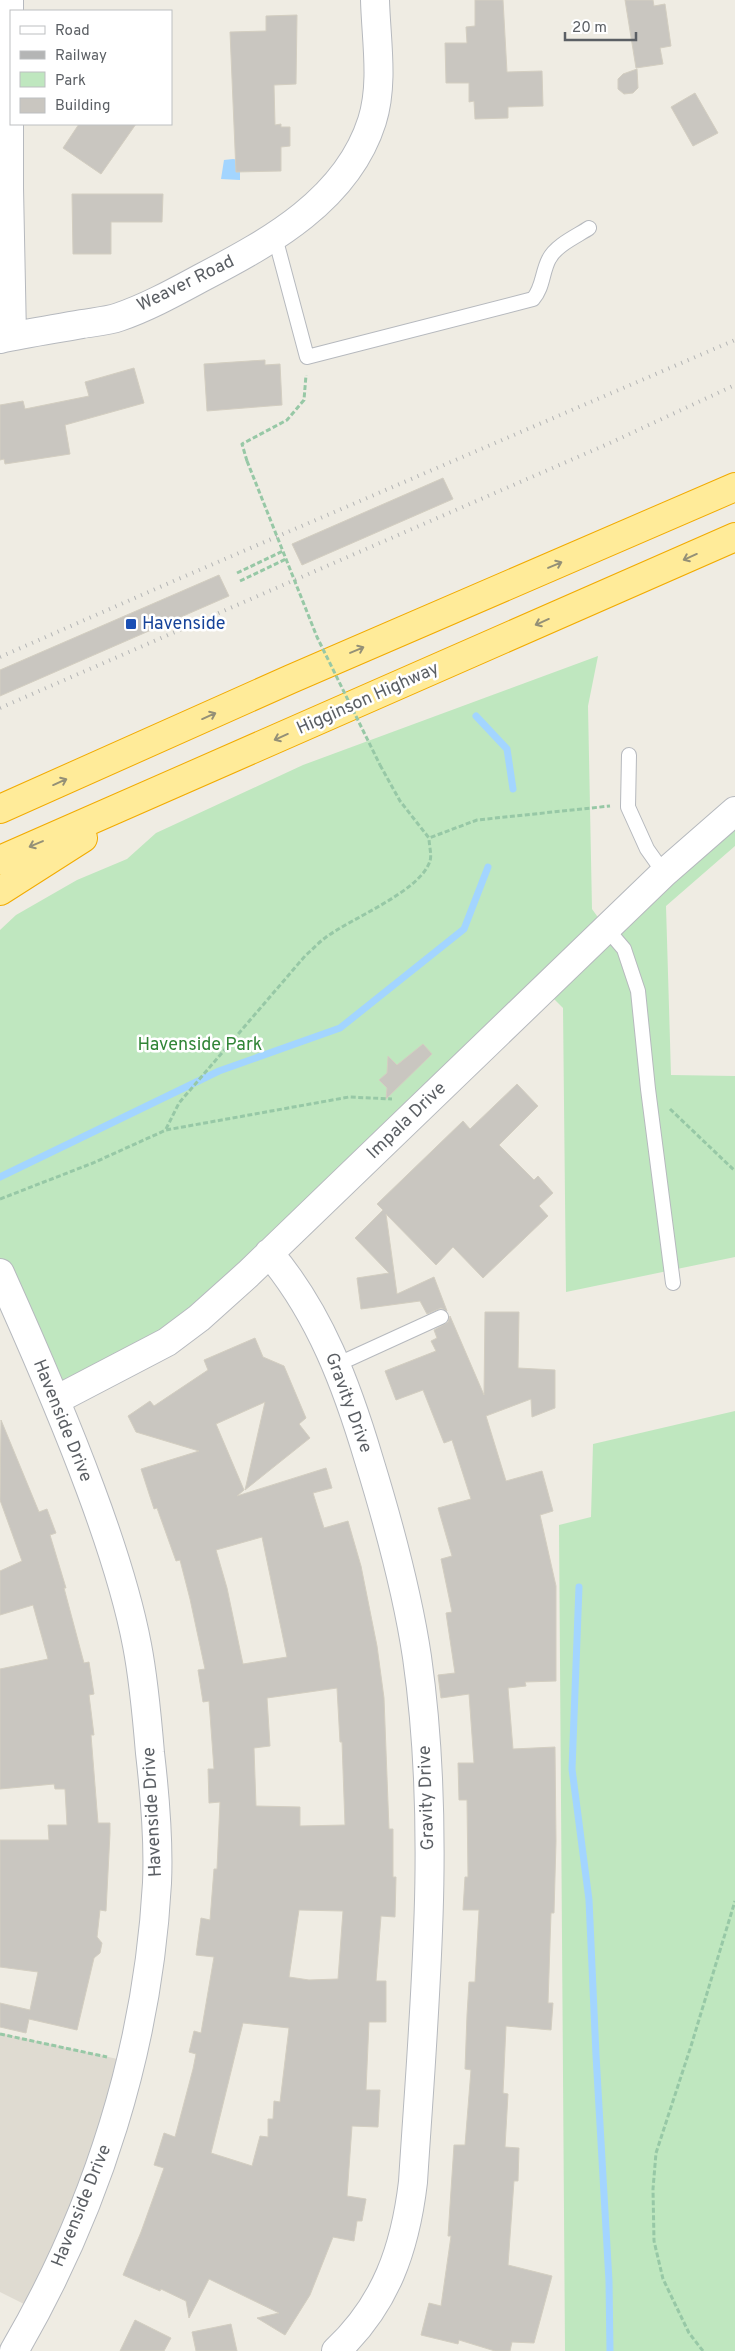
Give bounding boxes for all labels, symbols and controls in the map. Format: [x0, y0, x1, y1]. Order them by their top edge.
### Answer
legend [10, 10, 172, 125]
scale bar [565, 10, 636, 42]
text: 20 m [572, 19, 607, 38]
text: Road [55, 22, 90, 41]
text: Railway [55, 47, 107, 66]
text: Park [55, 72, 86, 91]
text: Building [55, 97, 110, 116]
street label: Weaver Road [133, 250, 239, 318]
one-way arrow [683, 552, 698, 562]
one-way arrow [547, 560, 562, 570]
place label: Havenside [142, 613, 225, 636]
marker: Havenside [124, 617, 138, 631]
one-way arrow [535, 618, 550, 628]
one-way arrow [350, 645, 365, 654]
street label: Higginson Highway [293, 657, 443, 741]
one-way arrow [201, 710, 216, 720]
one-way arrow [274, 733, 289, 743]
one-way arrow [52, 777, 67, 787]
one-way arrow [29, 840, 44, 850]
park label: Havenside Park [138, 1034, 262, 1057]
street label: Impala Drive [362, 1077, 452, 1165]
street label: Gravity Drive [319, 1350, 377, 1456]
street label: Havenside Drive [27, 1356, 97, 1486]
street label: Gravity Drive [414, 1745, 440, 1851]
street label: Havenside Drive [138, 1746, 168, 1878]
street label: Havenside Drive [47, 2141, 117, 2271]

